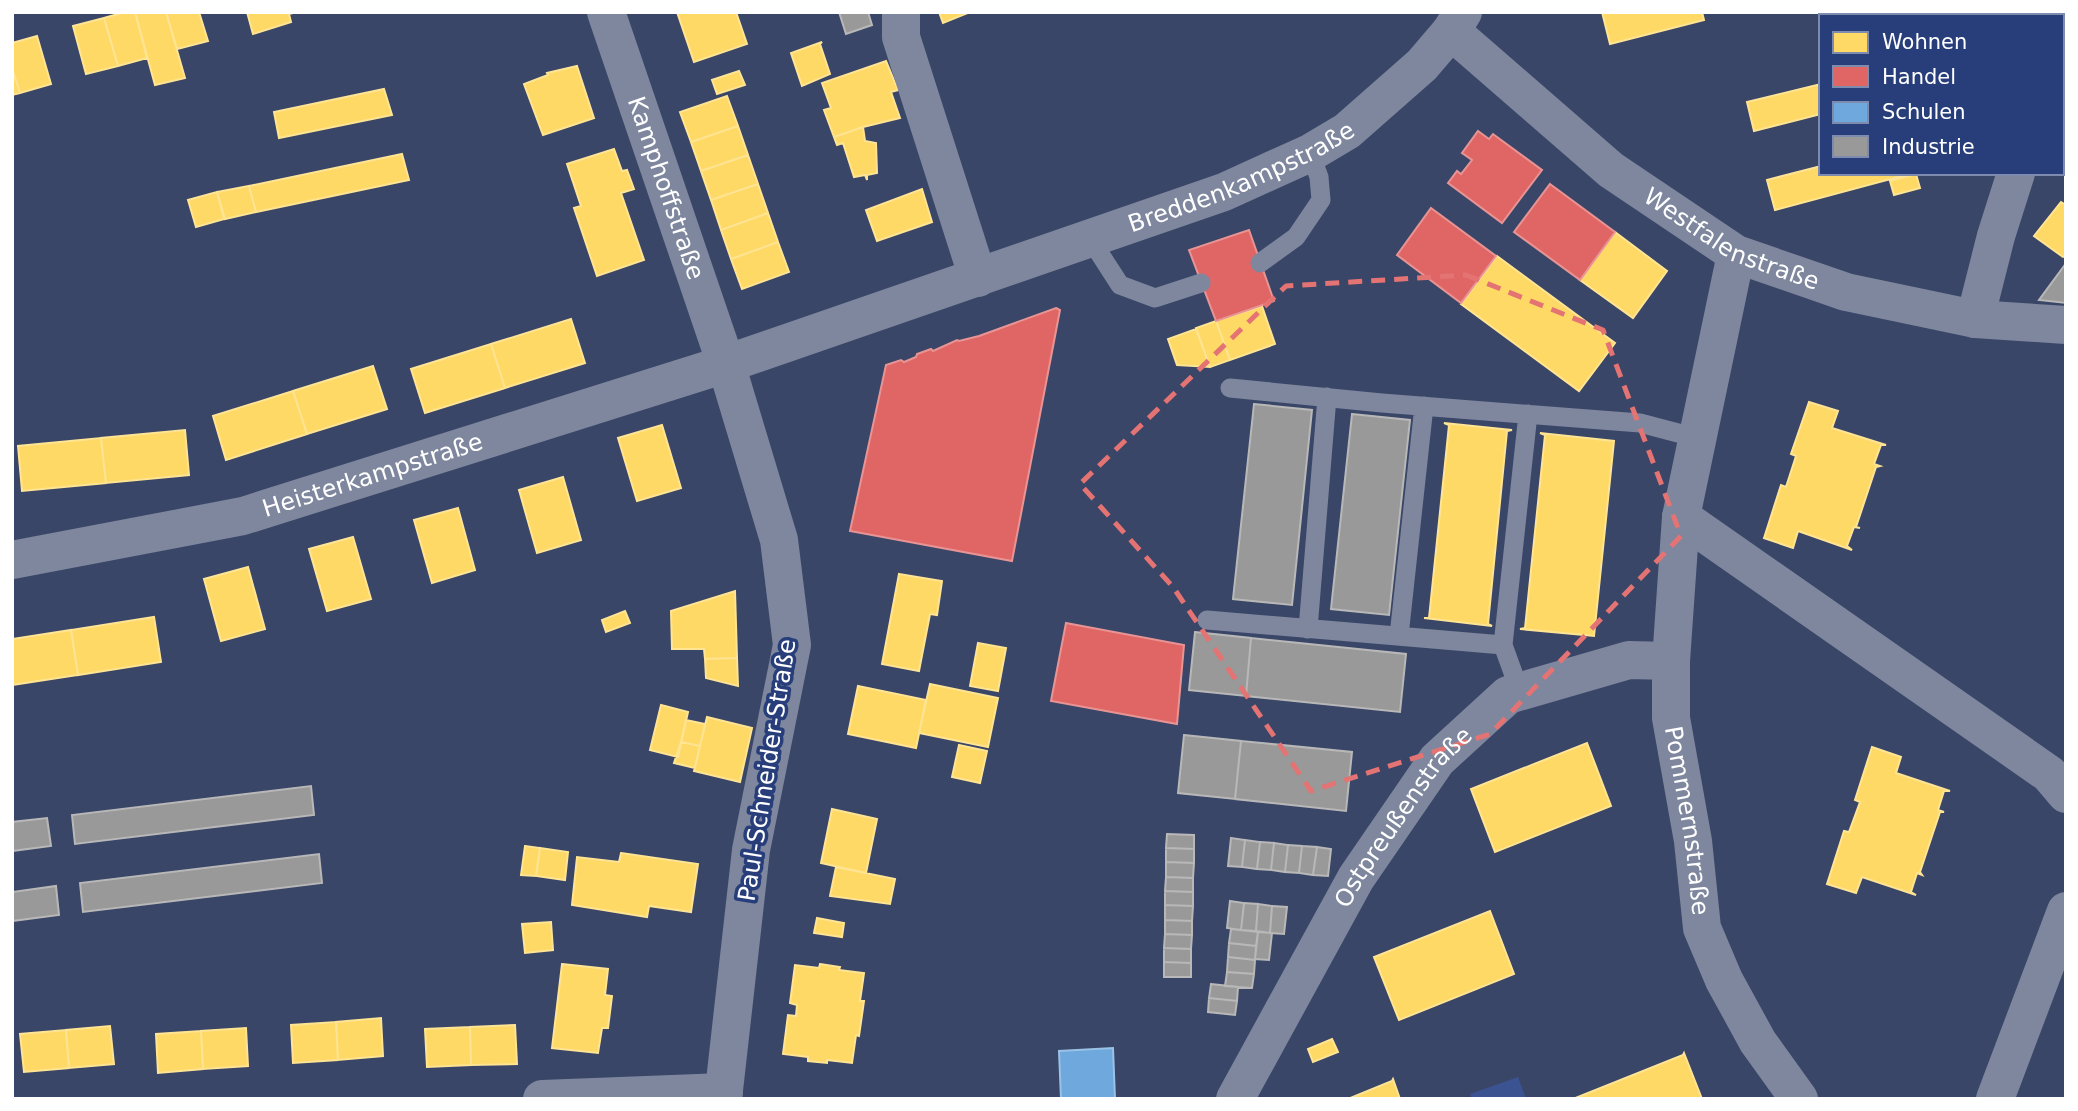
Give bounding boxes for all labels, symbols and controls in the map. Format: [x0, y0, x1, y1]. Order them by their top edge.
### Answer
legend [1819, 14, 2064, 175]
text: Wohnen [1882, 30, 1967, 54]
text: Handel [1882, 65, 1956, 89]
street label: Kamphoffstraße [622, 93, 710, 283]
text: Schulen [1882, 100, 1966, 124]
street label: Breddenkampstraße [1124, 116, 1360, 238]
text: Industrie [1882, 135, 1975, 159]
street label: Westfalenstraße [1638, 182, 1823, 296]
street label: Heisterkampstraße [259, 427, 486, 523]
street label: Paul-Schneider-Straße [732, 637, 802, 903]
street label: Ostpreußenstraße [1329, 721, 1478, 912]
street label: Pommernstraße [1659, 724, 1715, 917]

